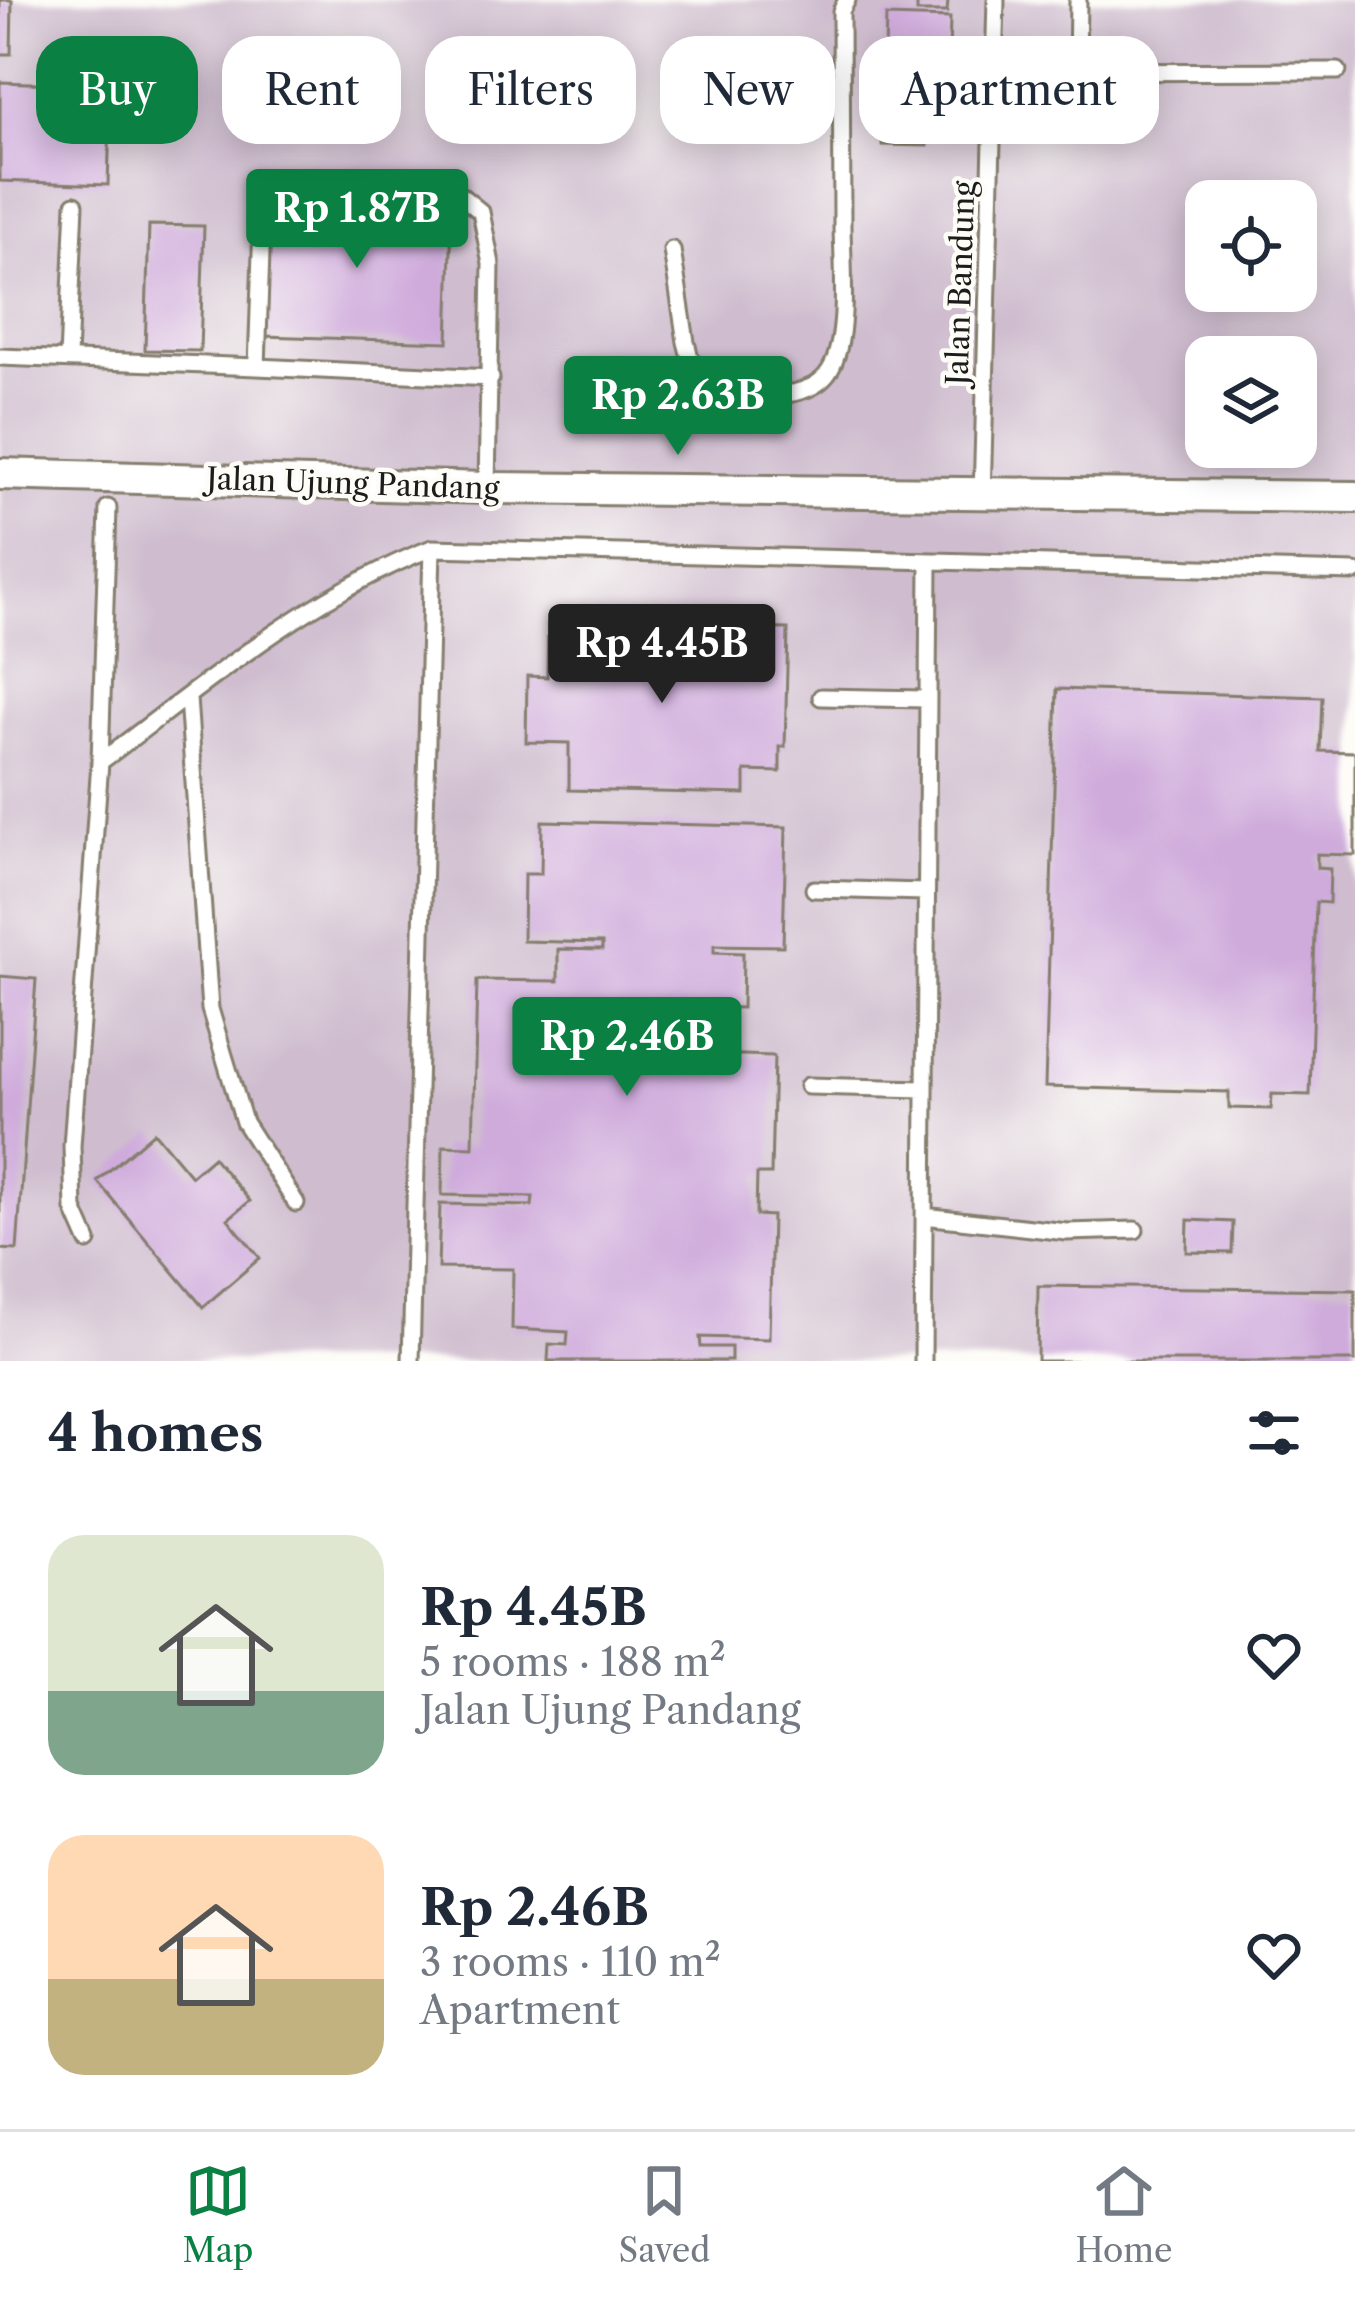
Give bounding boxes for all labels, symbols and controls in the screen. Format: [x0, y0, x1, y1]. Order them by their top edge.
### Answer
chip: Buy [36, 36, 198, 144]
chip: Rent [222, 36, 401, 144]
chip: Filters [425, 36, 636, 144]
chip: New [660, 36, 835, 144]
chip: Apartment [859, 36, 1159, 144]
pin: Rp 1.87B [233, 169, 481, 271]
street label: Jalan Bandung [938, 180, 983, 390]
map controls [1185, 180, 1317, 468]
button: locate [1185, 180, 1317, 312]
text: Rp 1.87B [273, 184, 441, 232]
button: layers [1185, 336, 1317, 468]
pin: Rp 2.63B [554, 356, 802, 458]
text: Rp 2.63B [591, 371, 765, 419]
street label: Jalan Ujung Pandang [202, 460, 500, 507]
pin: Rp 4.45B [538, 604, 786, 706]
text: Rp 4.45B [575, 619, 749, 667]
pin: Rp 2.46B [503, 997, 751, 1099]
text: Rp 2.46B [539, 1012, 715, 1060]
icon: filters [1241, 1400, 1307, 1466]
text: 4 homes [48, 1402, 263, 1464]
text: Rp 4.45B [420, 1576, 647, 1638]
icon: home [144, 1583, 288, 1727]
icon: heart [1241, 1622, 1307, 1688]
text: 5 rooms · 188 m² [420, 1638, 726, 1686]
text: Jalan Ujung Pandang [420, 1686, 801, 1734]
text: Rp 2.46B [420, 1876, 649, 1938]
icon: home [144, 1883, 288, 2027]
icon: heart [1241, 1922, 1307, 1988]
text: 3 rooms · 110 m² [420, 1938, 721, 1986]
text: Apartment [420, 1986, 620, 2034]
tab: Map [183, 2158, 253, 2271]
tab: Saved [619, 2158, 710, 2271]
tab: Home [1075, 2158, 1172, 2271]

